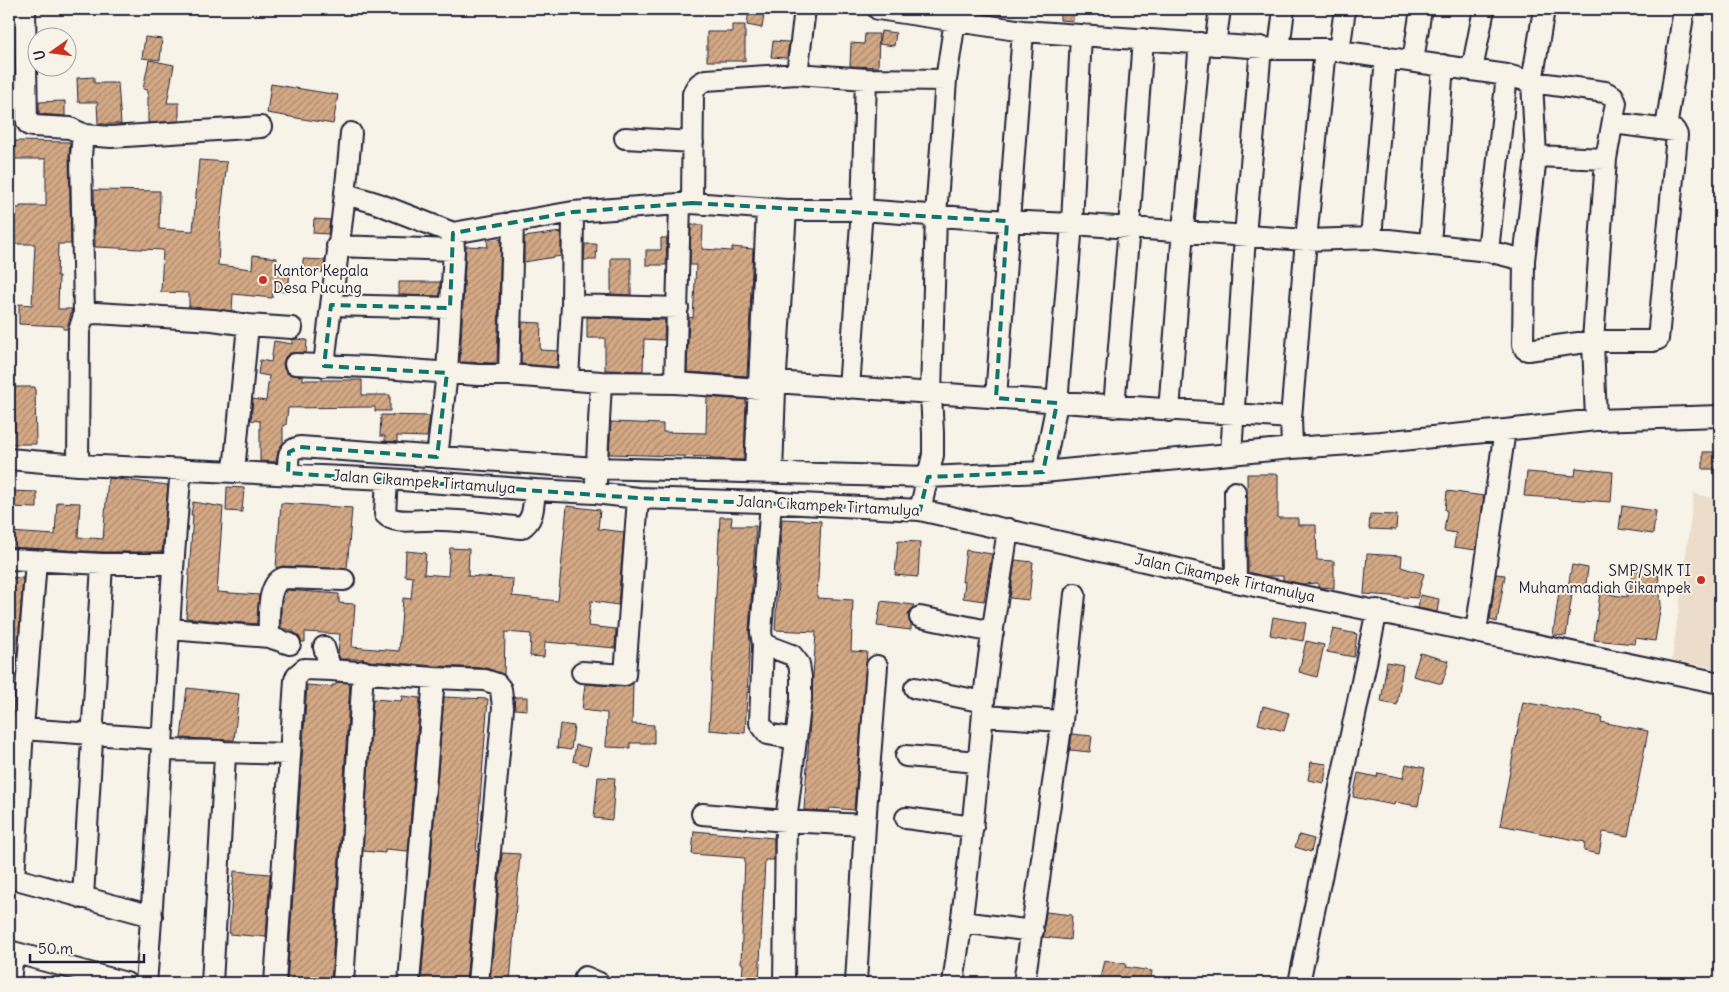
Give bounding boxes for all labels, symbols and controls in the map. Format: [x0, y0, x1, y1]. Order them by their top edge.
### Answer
north arrow [28, 28, 78, 78]
text: U [29, 48, 49, 62]
place label: Kantor Kepala Desa Pucung [273, 261, 369, 297]
marker: Kantor Kepala Desa Pucung [257, 274, 269, 286]
street label: Jalan Cikampek Tirtamulya [332, 466, 517, 497]
street label: Jalan Cikampek Tirtamulya [736, 491, 921, 520]
street label: Jalan Cikampek Tirtamulya [1133, 549, 1317, 606]
place label: SMP/SMK TI Muhammadiah Cikampek [1518, 561, 1691, 597]
marker: SMP/SMK TI Muhammadiah Cikampek [1695, 574, 1707, 586]
scale bar [30, 932, 144, 964]
text: 50 m [38, 939, 73, 958]

